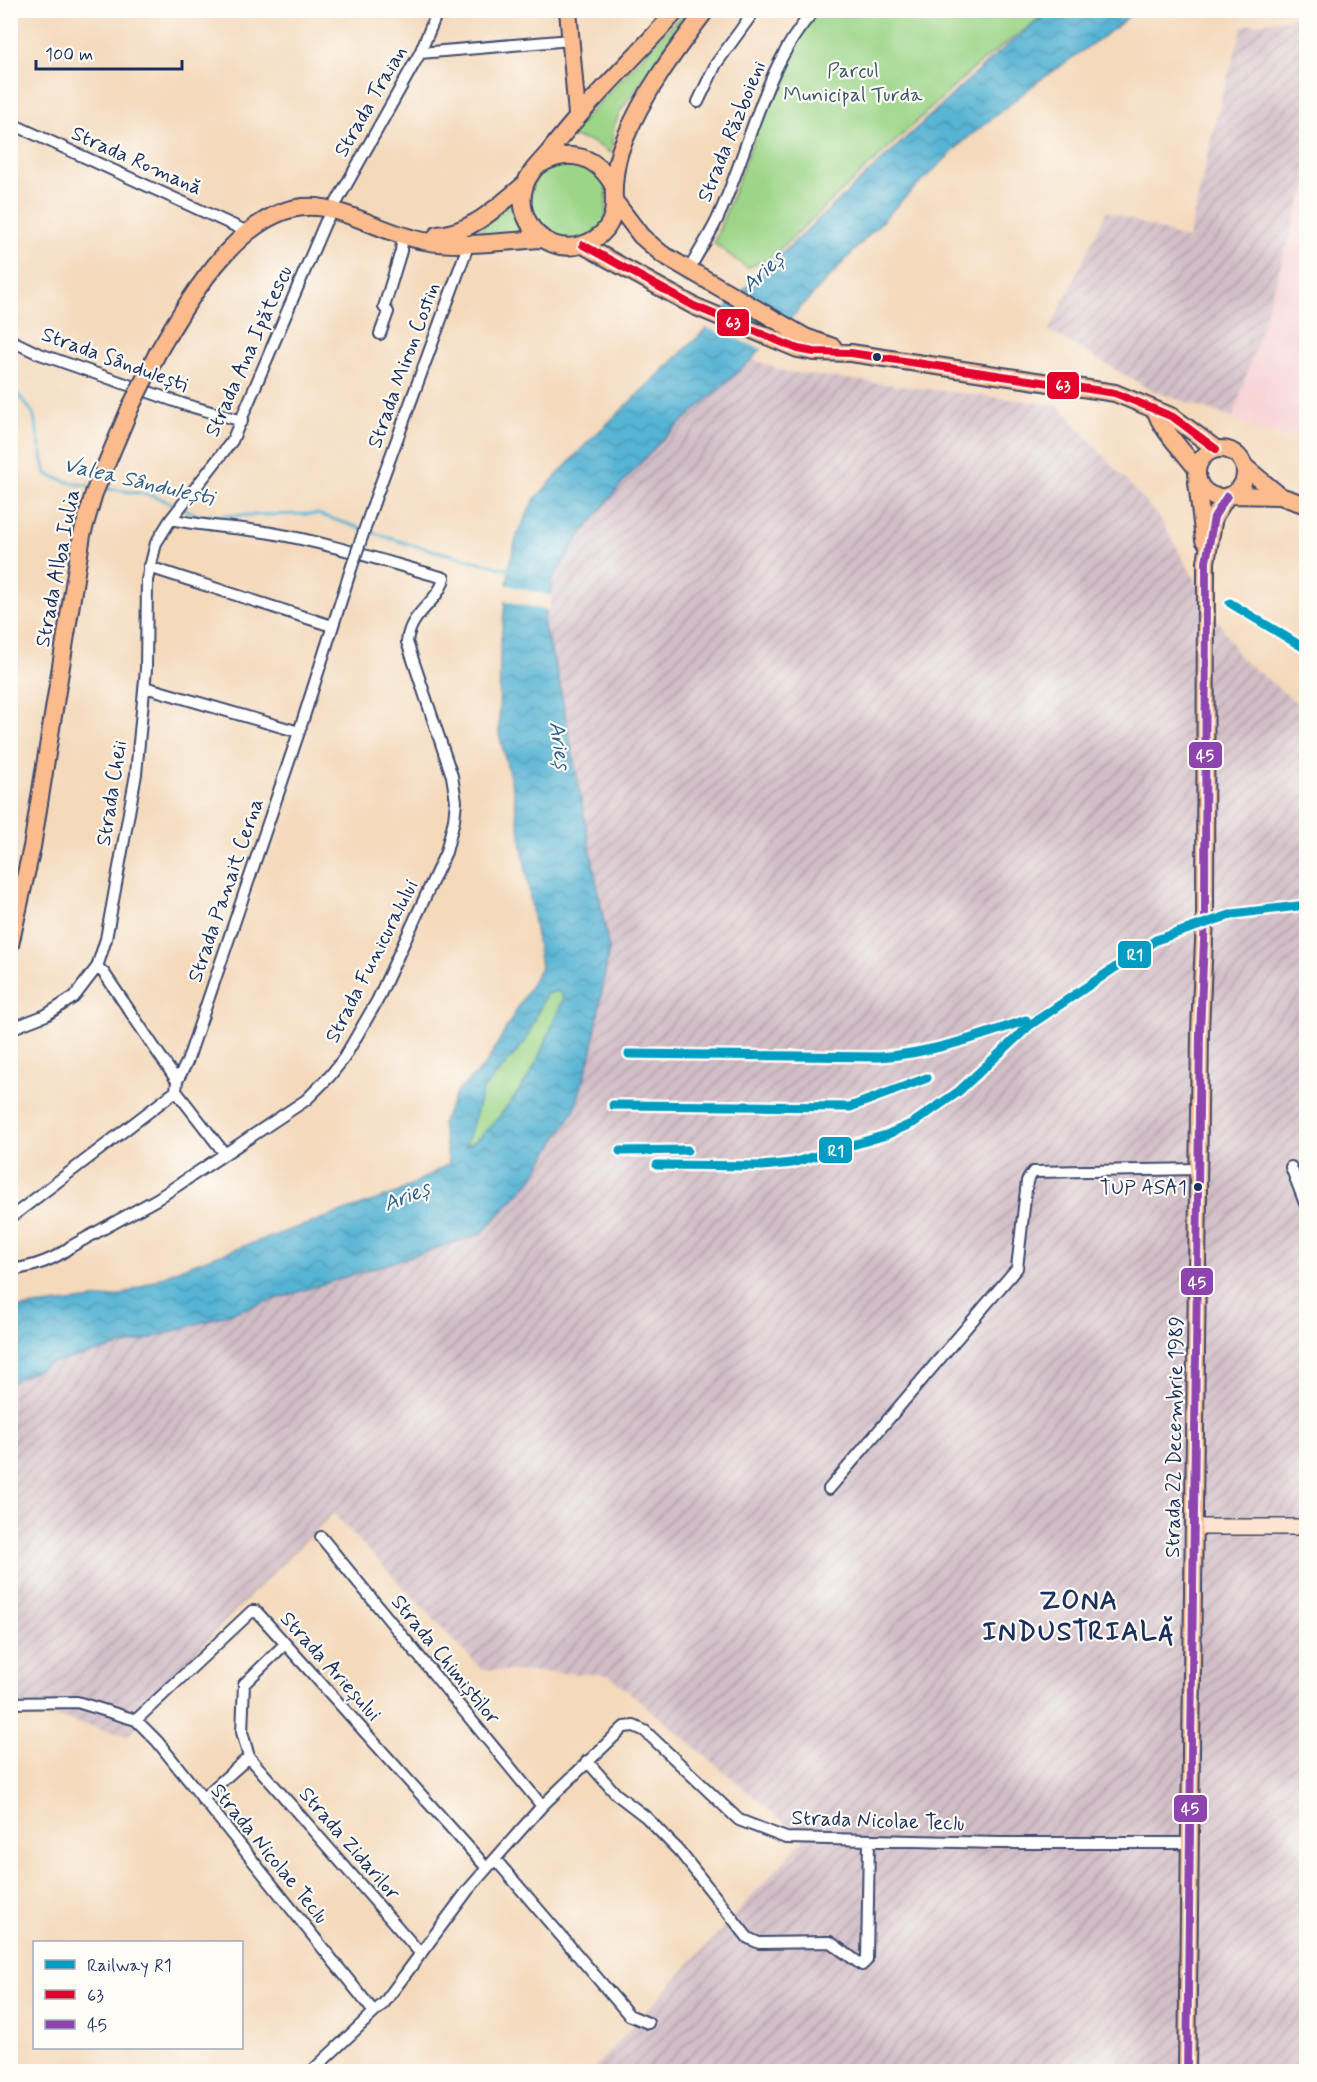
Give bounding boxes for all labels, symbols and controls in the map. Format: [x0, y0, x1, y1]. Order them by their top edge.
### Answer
scale bar [36, 33, 182, 71]
street label: Strada Traian [328, 41, 414, 162]
text: 100 m [45, 43, 93, 67]
street label: Strada Războieni [691, 56, 773, 206]
park label: Parcul Municipal Turda [783, 57, 923, 109]
street label: Strada Romană [67, 120, 206, 202]
water label: Arieș [736, 244, 792, 299]
street label: Strada Ana Ipătescu [199, 261, 299, 442]
street label: Strada Miron Costin [361, 279, 447, 452]
line badge: 63 [716, 308, 750, 337]
text: 63 [726, 313, 741, 334]
street label: Strada Sândulești [38, 320, 192, 399]
unlabelled marker [871, 351, 883, 363]
line badge: 63 [1046, 371, 1080, 400]
text: 63 [1056, 376, 1071, 397]
water label: Valea Sândulești [61, 451, 219, 513]
street label: Strada Alba Iulia [29, 487, 87, 649]
water label: Arieș [542, 719, 577, 773]
street label: Strada Cheii [90, 738, 134, 848]
line badge: 45 [1188, 741, 1223, 769]
text: 45 [1196, 746, 1214, 767]
street label: Strada Panait Cerna [181, 794, 271, 986]
street label: Strada Funicuralului [319, 875, 425, 1048]
line badge: R1 [1117, 940, 1152, 969]
text: R1 [1127, 945, 1143, 966]
line badge: R1 [818, 1136, 853, 1164]
text: R1 [828, 1141, 844, 1162]
water label: Arieș [379, 1174, 436, 1219]
place label: TUP ASA1 [1100, 1175, 1187, 1202]
marker: TUP ASA1 [1192, 1181, 1204, 1193]
line badge: 45 [1180, 1267, 1214, 1296]
text: 45 [1188, 1273, 1206, 1294]
street label: Strada 22 Decembrie 1989 [1159, 1316, 1191, 1558]
district label: ZONA INDUSTRIALĂ [982, 1584, 1176, 1650]
street label: Strada Chimiștilor [384, 1589, 506, 1731]
street label: Strada Arieșului [273, 1606, 387, 1728]
street label: Strada Nicolae Teclu [204, 1778, 335, 1930]
street label: Strada Zidarilor [292, 1781, 406, 1906]
line badge: 45 [1173, 1794, 1208, 1823]
text: 45 [1181, 1799, 1199, 1820]
street label: Strada Nicolae Teclu [791, 1804, 965, 1838]
legend [33, 1941, 243, 2049]
text: Railway R1 [87, 1954, 172, 1978]
text: 63 [87, 1984, 104, 2008]
text: 45 [87, 2014, 107, 2038]

